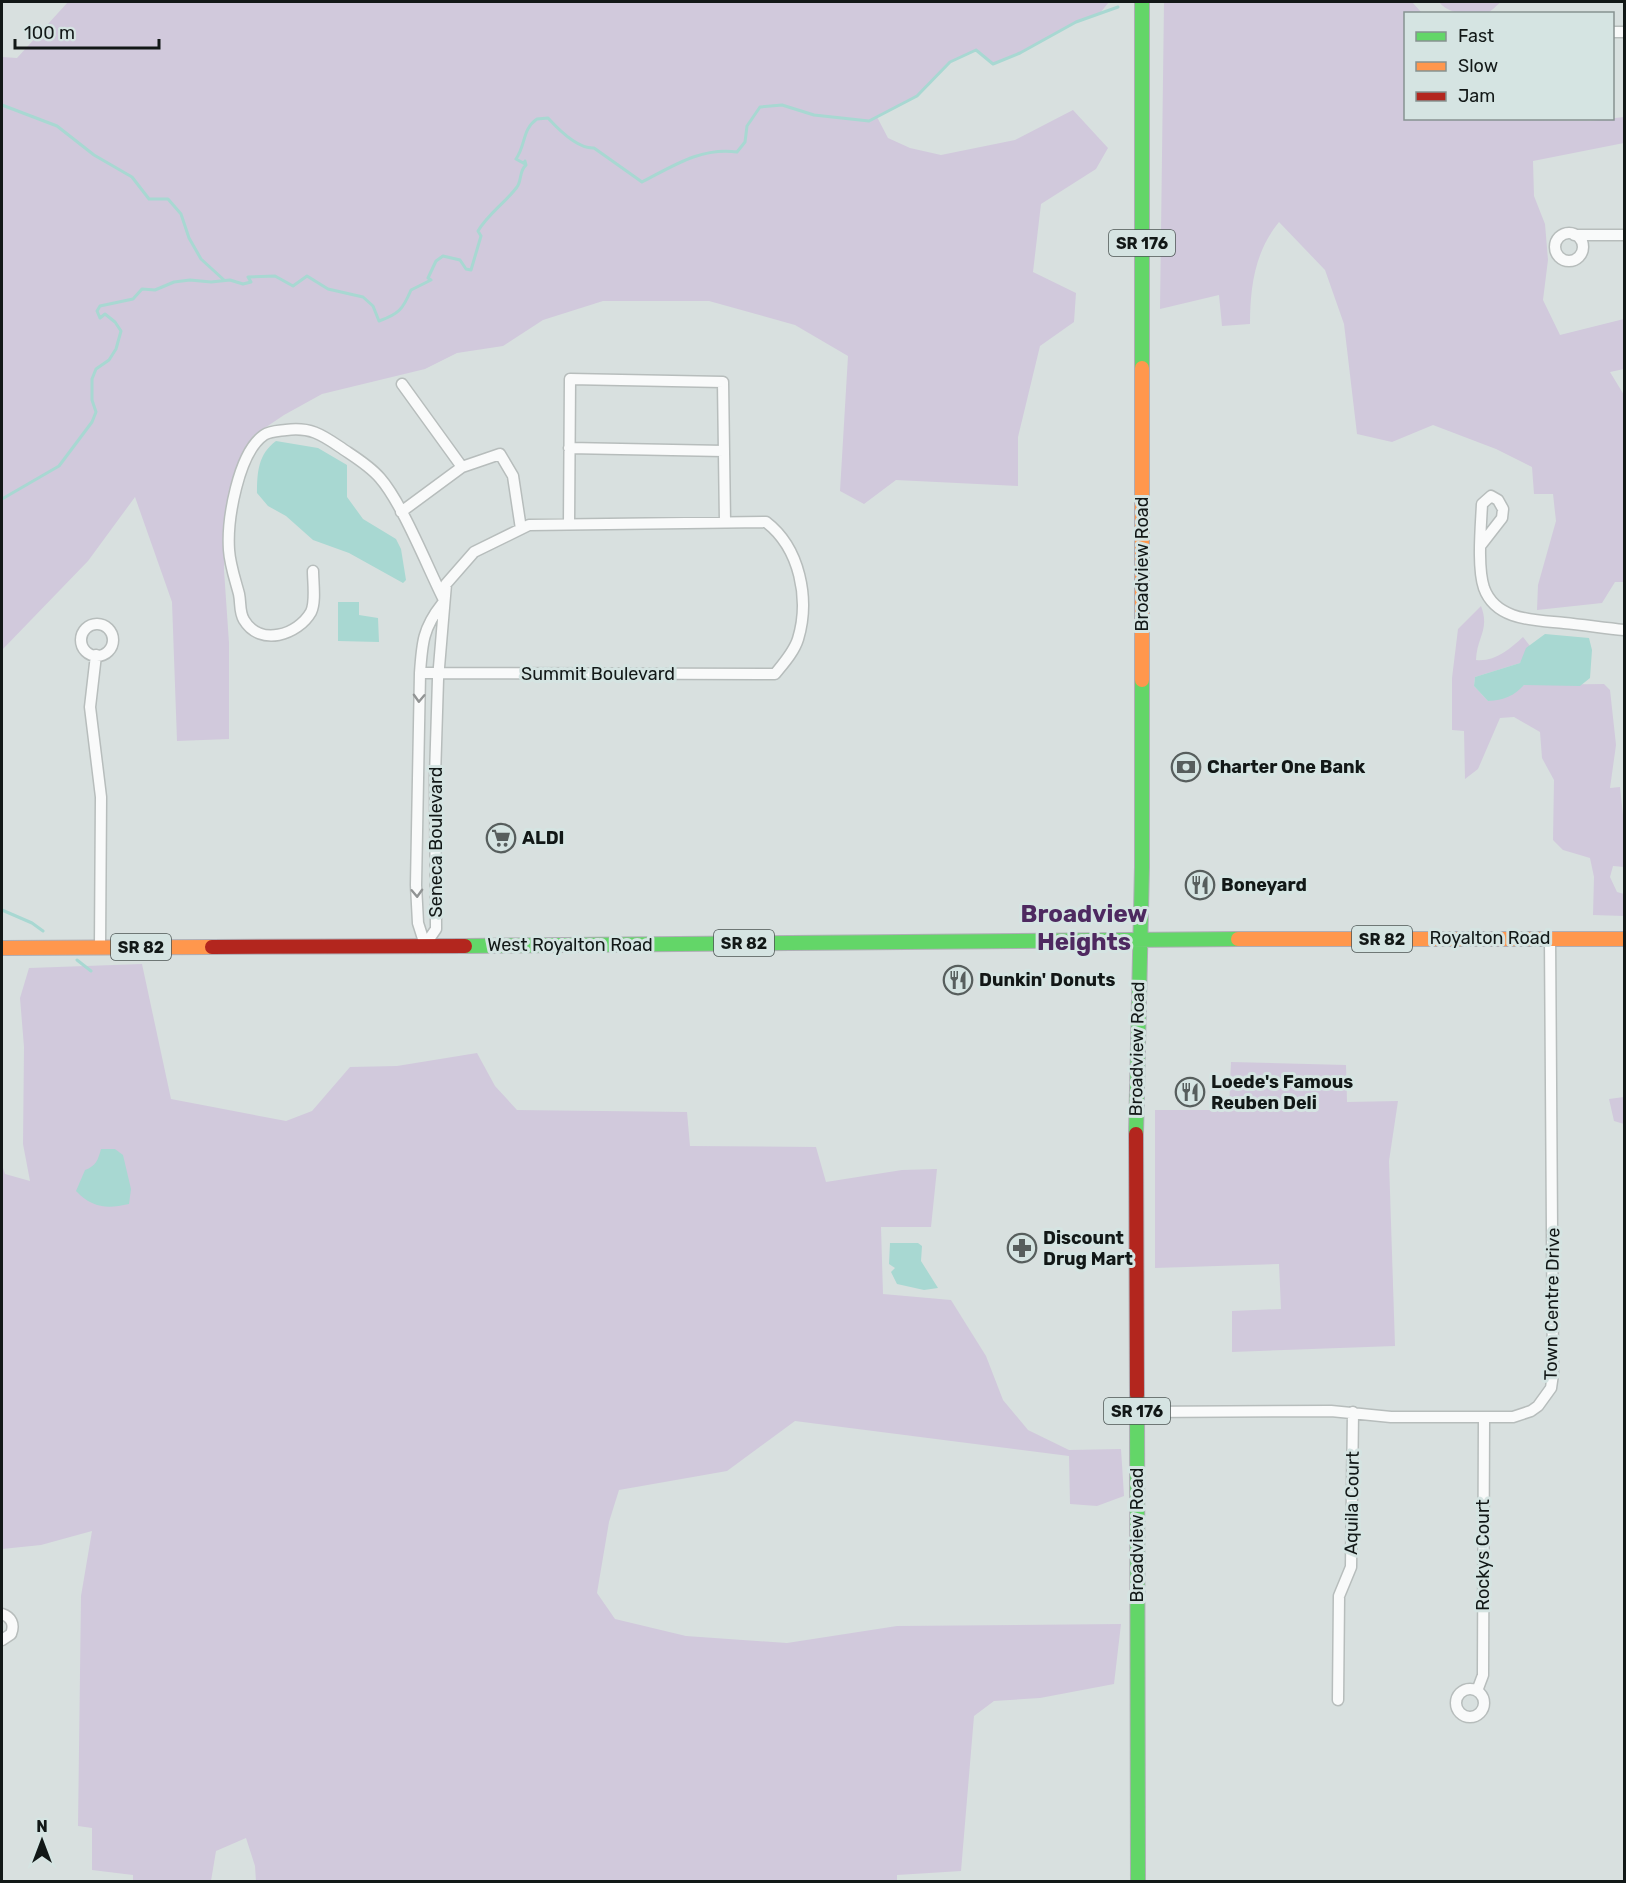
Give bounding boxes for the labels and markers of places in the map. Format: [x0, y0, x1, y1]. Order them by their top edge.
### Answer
bank icon: Charter One Bank [1170, 751, 1202, 783]
place label: Charter One Bank [1207, 756, 1366, 778]
supermarket icon: ALDI [485, 822, 517, 854]
place label: ALDI [522, 827, 564, 849]
restaurant icon: Boneyard [1184, 869, 1216, 901]
place label: Boneyard [1221, 874, 1307, 896]
restaurant icon: Dunkin' Donuts [942, 964, 974, 996]
place label: Dunkin' Donuts [979, 969, 1115, 991]
place label: Loede's Famous Reuben Deli [1211, 1071, 1353, 1114]
restaurant icon: Loede's Famous Reuben Deli [1174, 1076, 1206, 1108]
place label: Discount Drug Mart [1043, 1227, 1133, 1270]
pharmacy icon: Discount Drug Mart [1006, 1232, 1038, 1264]

